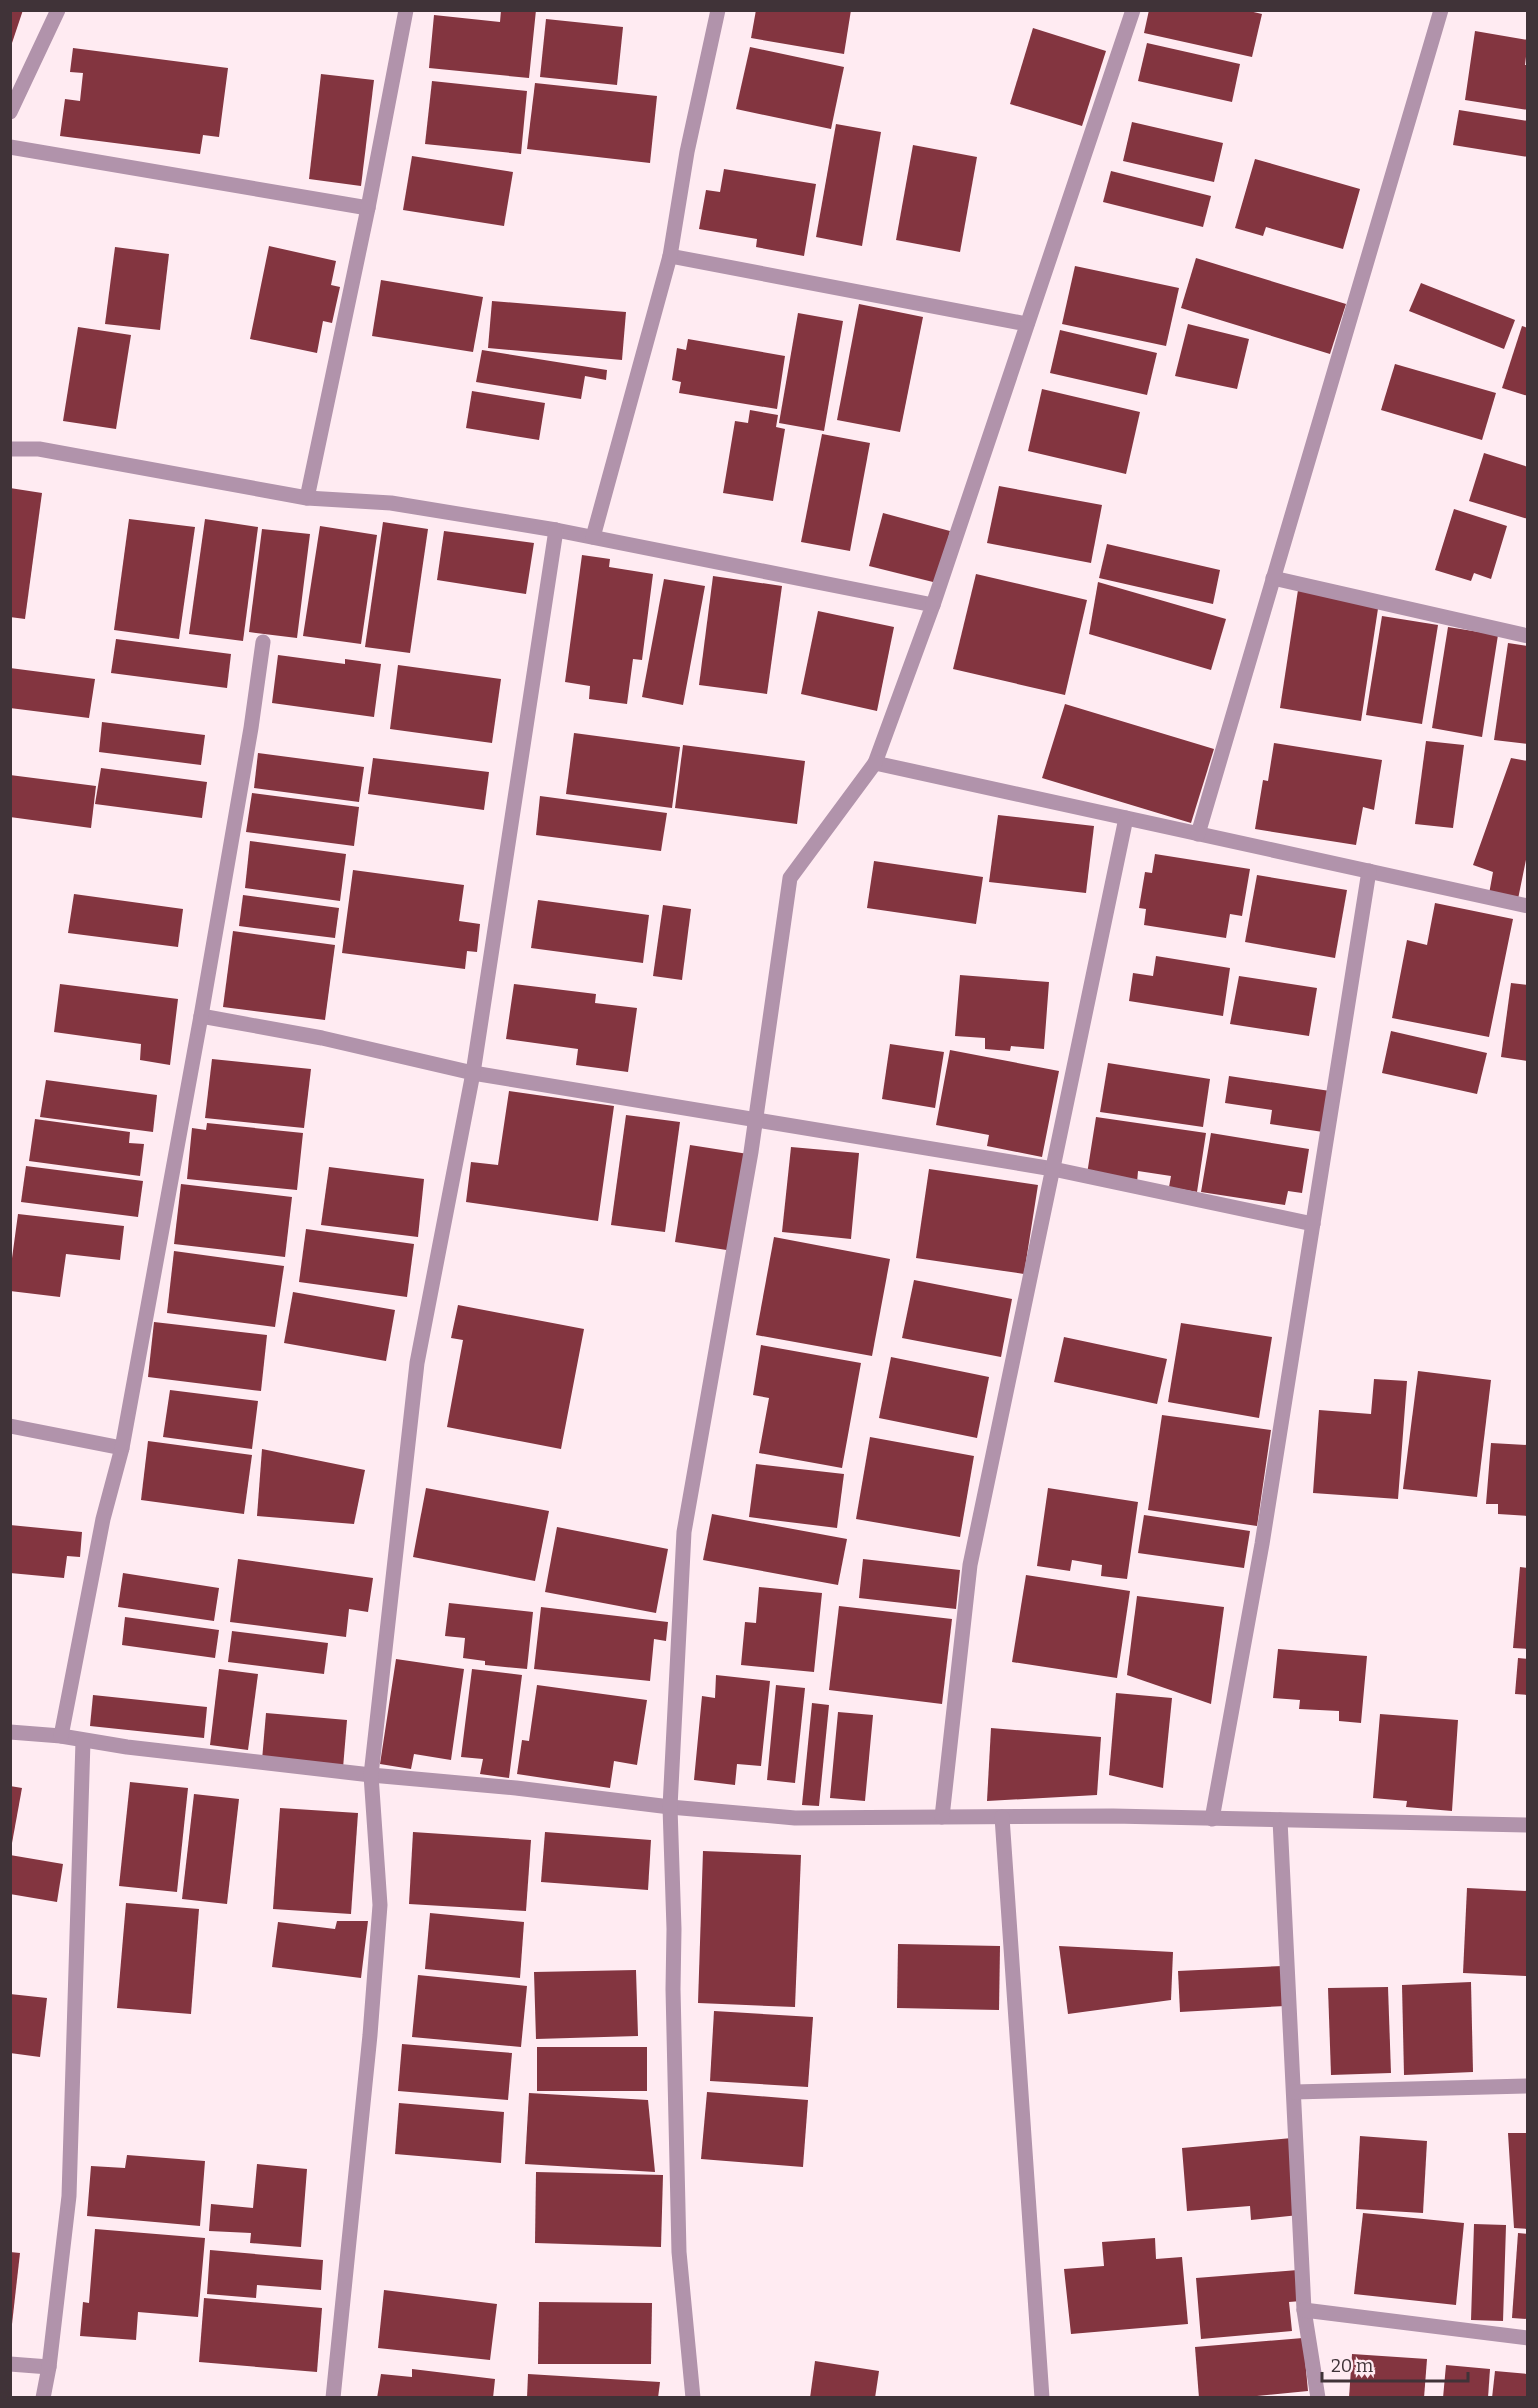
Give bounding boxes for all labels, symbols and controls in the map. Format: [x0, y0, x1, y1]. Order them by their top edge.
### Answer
scale bar [1322, 2345, 1468, 2383]
text: 20 m [1331, 2355, 1373, 2377]

